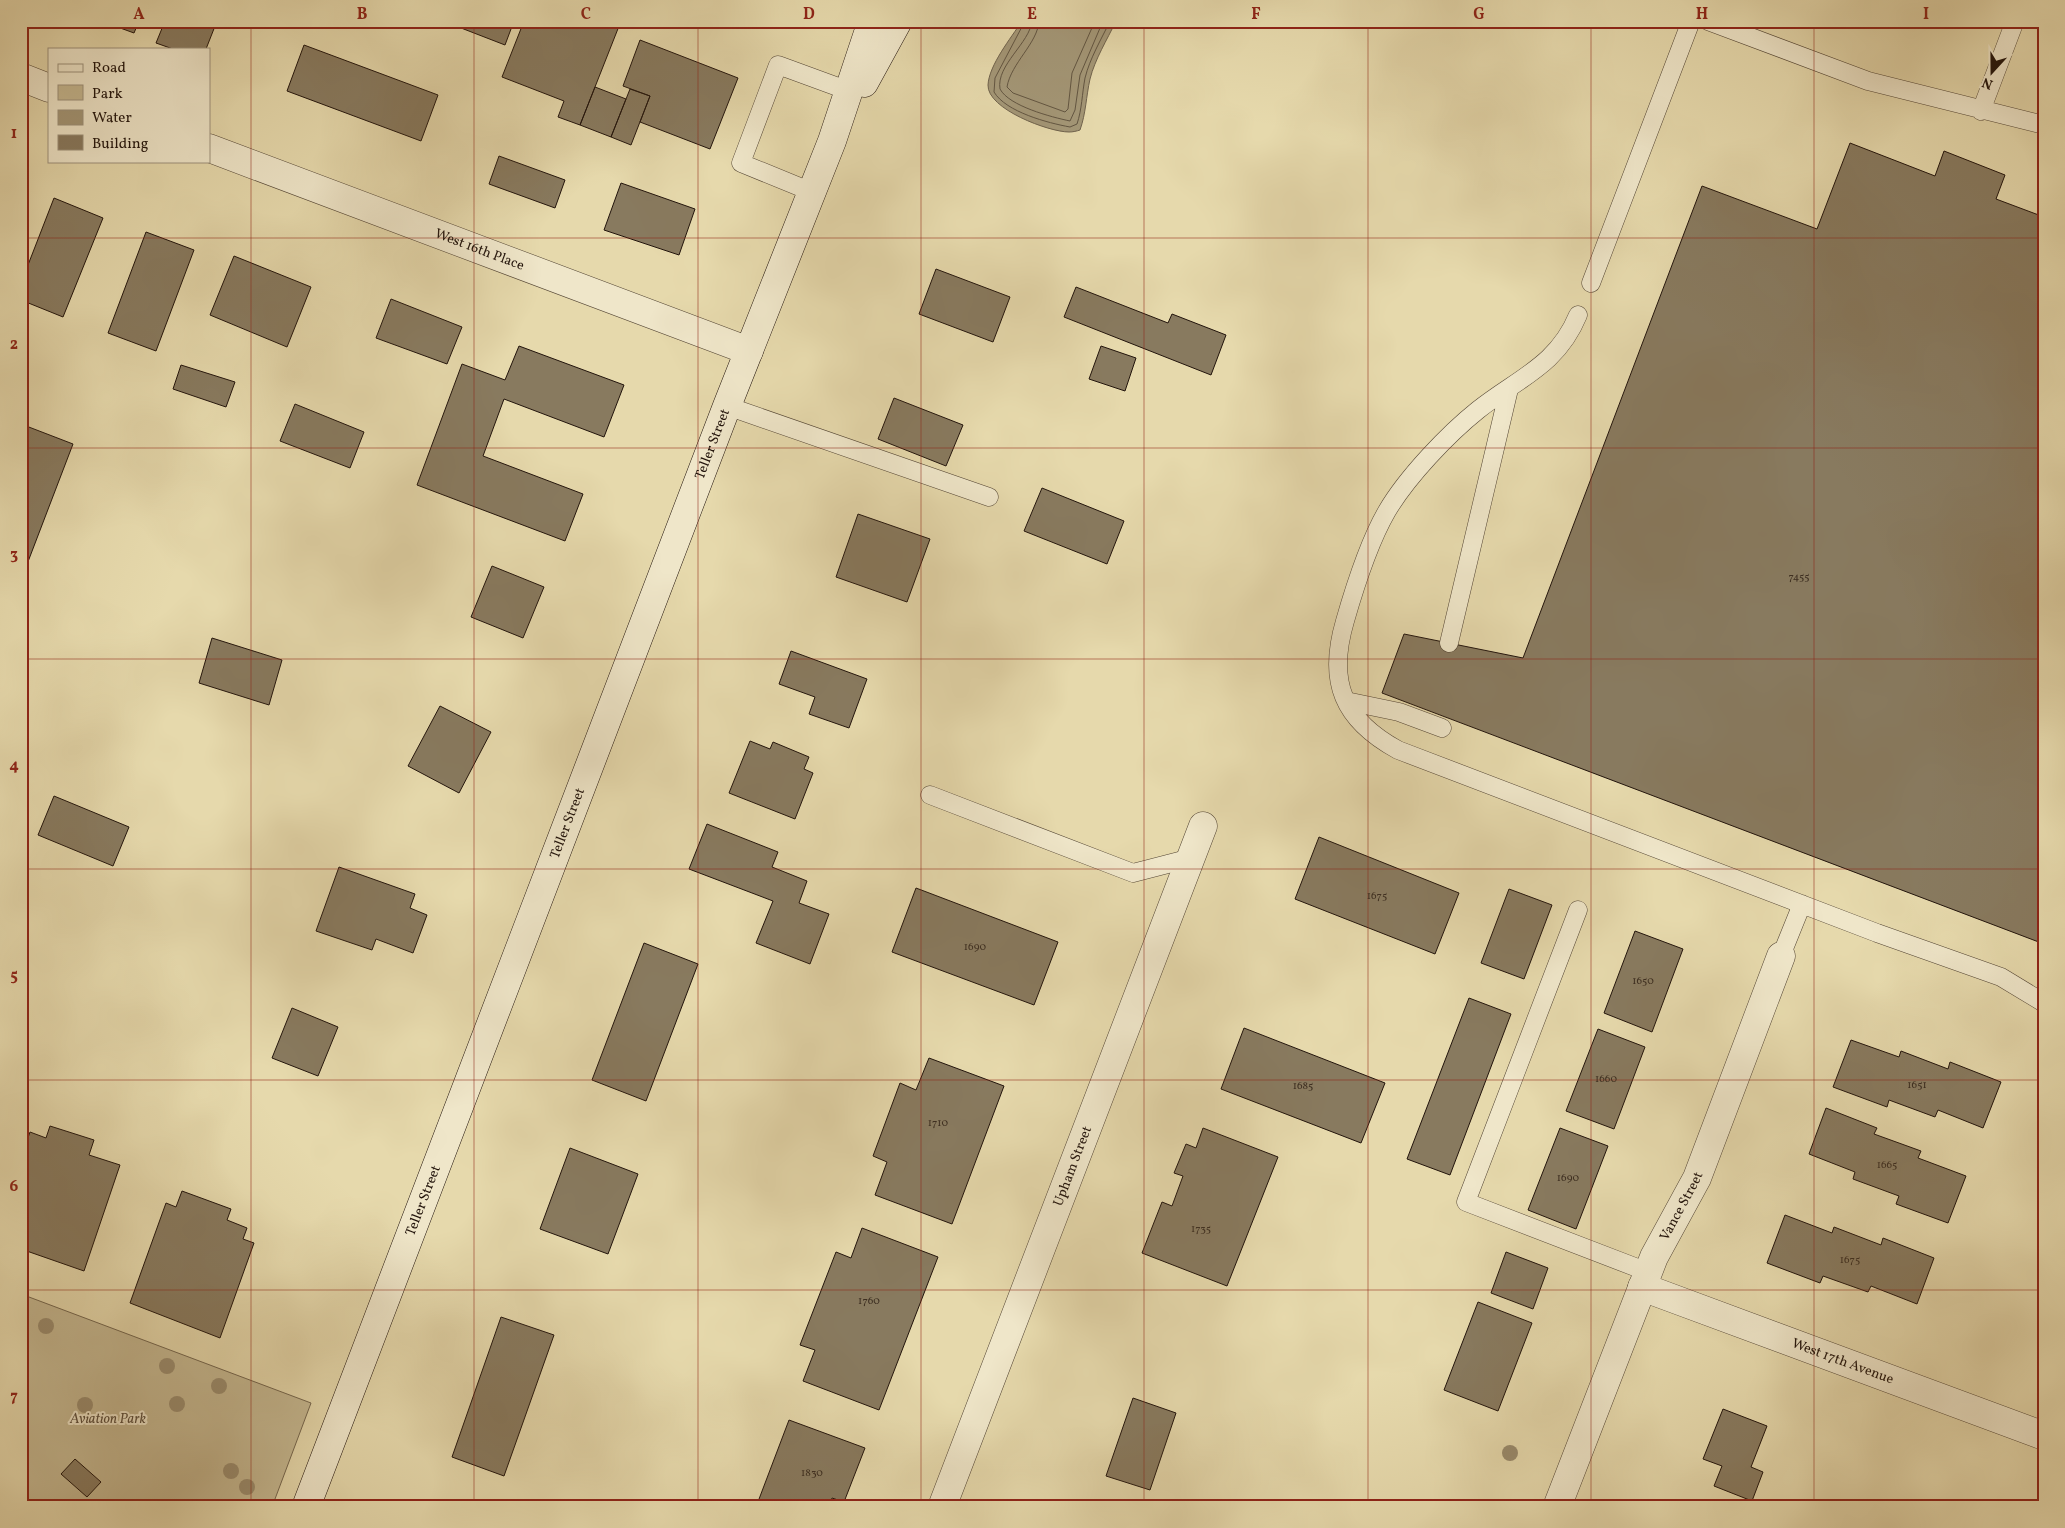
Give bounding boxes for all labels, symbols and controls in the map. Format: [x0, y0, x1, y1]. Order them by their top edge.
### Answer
text: A [133, 4, 145, 26]
text: B [357, 4, 368, 26]
text: C [581, 4, 591, 26]
text: D [803, 4, 815, 26]
text: E [1027, 4, 1037, 26]
text: F [1251, 4, 1261, 26]
text: G [1473, 4, 1485, 26]
text: H [1696, 4, 1708, 26]
text: I [1923, 4, 1929, 26]
legend [48, 48, 210, 162]
north arrow [1968, 48, 2018, 98]
text: Road [92, 58, 126, 79]
text: N [1980, 72, 1996, 93]
text: Park [92, 84, 123, 105]
text: Water [92, 108, 132, 129]
text: 1 [11, 123, 17, 145]
text: Building [92, 134, 149, 155]
street label: West 16th Place [432, 224, 527, 275]
text: 2 [10, 334, 18, 356]
street label: Teller Street [690, 406, 735, 482]
text: 3 [10, 544, 18, 566]
house number: 7455 [1788, 570, 1810, 585]
text: 4 [9, 755, 19, 777]
street label: Teller Street [545, 785, 590, 861]
house number: 1675 [1367, 889, 1387, 904]
house number: 1690 [964, 940, 987, 955]
text: 5 [10, 965, 18, 987]
house number: 1650 [1632, 974, 1654, 989]
house number: 1660 [1595, 1072, 1617, 1087]
house number: 1651 [1907, 1078, 1927, 1093]
house number: 1685 [1293, 1079, 1313, 1094]
house number: 1710 [928, 1116, 949, 1131]
street label: Upham Street [1049, 1123, 1097, 1209]
house number: 1665 [1877, 1158, 1897, 1173]
street label: Teller Street [401, 1162, 445, 1239]
street label: Vance Street [1655, 1169, 1708, 1244]
house number: 1690 [1557, 1171, 1580, 1186]
text: 6 [10, 1176, 19, 1198]
house number: 1735 [1191, 1222, 1211, 1237]
house number: 1675 [1840, 1253, 1860, 1268]
house number: 1760 [858, 1294, 880, 1309]
street label: West 17th Avenue [1789, 1334, 1897, 1389]
text: 7 [10, 1386, 18, 1408]
park label: Aviation Park [69, 1410, 146, 1429]
house number: 1830 [801, 1466, 823, 1481]

